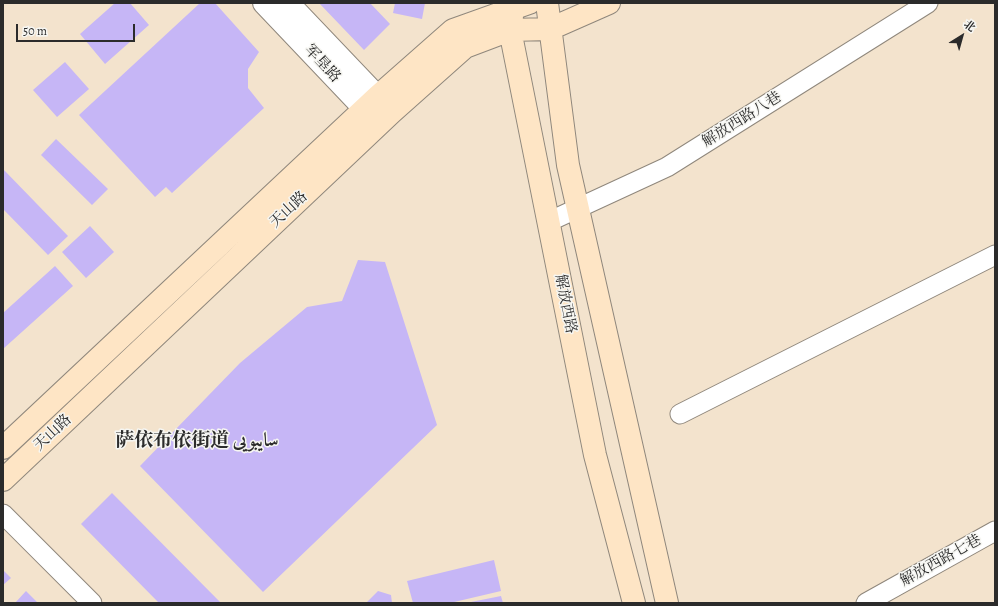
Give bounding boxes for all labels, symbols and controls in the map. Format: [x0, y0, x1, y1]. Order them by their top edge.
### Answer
scale bar [18, 16, 137, 42]
north arrow [942, 16, 982, 56]
text: 北 [961, 17, 978, 35]
text: 50 m [23, 23, 47, 39]
street label: 军垦路 [300, 41, 344, 87]
street label: 解放西路八巷 [699, 89, 785, 151]
street label: 天山路 [266, 188, 312, 232]
street label: 解放西路 [550, 273, 580, 335]
street label: 天山路 [30, 411, 76, 455]
district label: 萨依布依街道 سايبويى [115, 430, 279, 452]
street label: 解放西路七巷 [897, 531, 985, 591]

